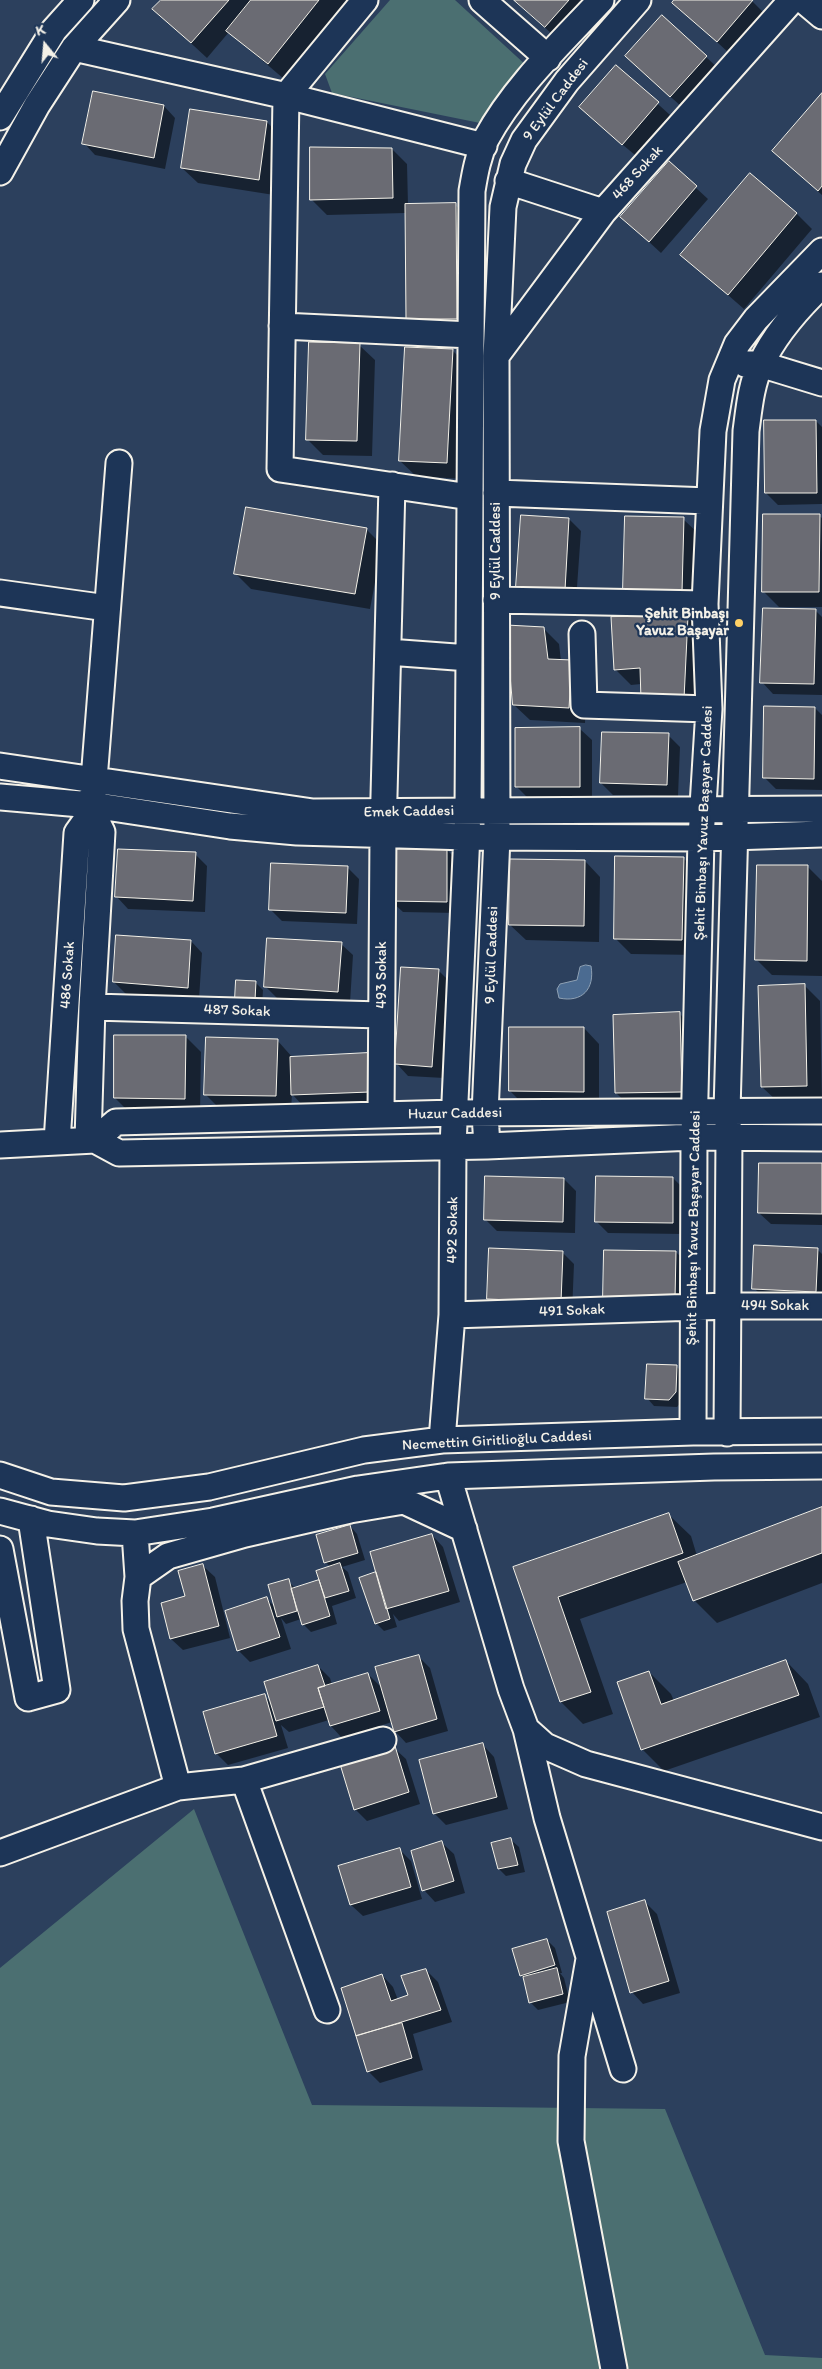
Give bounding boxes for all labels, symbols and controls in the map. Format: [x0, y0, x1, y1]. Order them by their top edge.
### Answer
north arrow [20, 20, 70, 70]
text: K [34, 21, 47, 40]
street label: 9 Eylül Caddesi [519, 55, 593, 145]
street label: 468 Sokak [609, 142, 667, 204]
street label: 9 Eylül Caddesi [487, 502, 505, 600]
place label: Şehit Binbaşı Yavuz Başayar [636, 605, 729, 640]
marker: Şehit Binbaşı Yavuz Başayar [733, 617, 745, 629]
street label: Şehit Binbaşı Yavuz Başayar Caddesi [691, 705, 717, 941]
street label: Emek Caddesi [364, 802, 454, 822]
street label: 9 Eylül Caddesi [481, 906, 503, 1004]
street label: 486 Sokak [57, 941, 79, 1009]
street label: 493 Sokak [373, 941, 391, 1009]
street label: 487 Sokak [203, 1001, 271, 1021]
street label: Huzur Caddesi [408, 1104, 502, 1124]
street label: Şehit Binbaşı Yavuz Başayar Caddesi [683, 1110, 705, 1346]
street label: 492 Sokak [443, 1196, 463, 1264]
street label: 494 Sokak [741, 1297, 809, 1315]
street label: 491 Sokak [539, 1301, 605, 1321]
street label: Necmettin Giritlioğlu Caddesi [402, 1427, 592, 1455]

